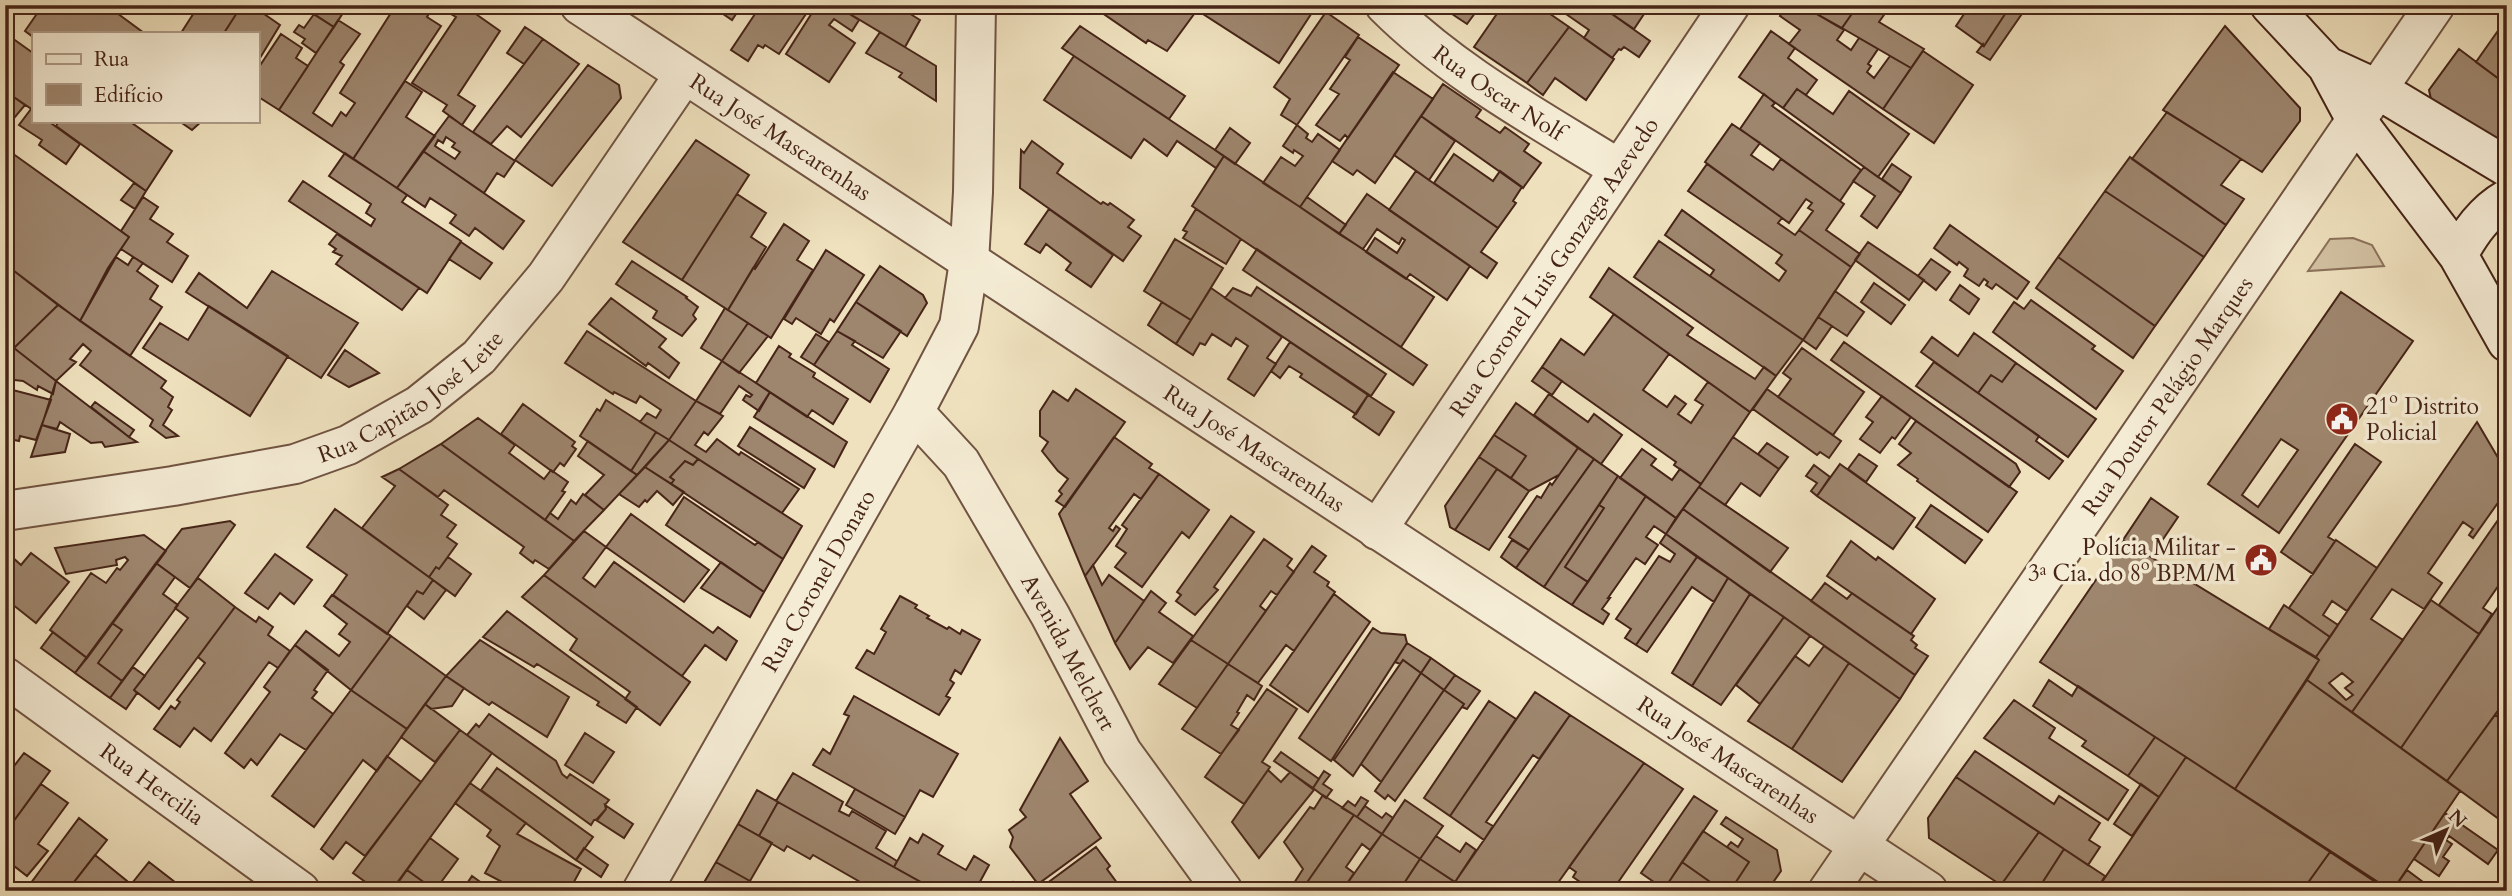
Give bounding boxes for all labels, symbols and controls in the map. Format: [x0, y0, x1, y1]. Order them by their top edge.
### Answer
legend [32, 32, 259, 122]
street label: Rua Oscar Nolf [1426, 38, 1574, 150]
text: Rua [94, 45, 129, 74]
street label: Rua José Mascarenhas [684, 66, 877, 208]
text: Edifício [94, 81, 163, 110]
street label: Rua Coronel Luis Gonzaga Azevedo [1442, 111, 1666, 423]
street label: Rua Doutor Pelágio Marques [2074, 270, 2260, 522]
street label: Rua Capitão José Leite [313, 324, 511, 470]
street label: Rua José Mascarenhas [1158, 377, 1351, 519]
place label: 21º Distrito Policial [2366, 391, 2479, 448]
public building icon: 21º Distrito Policial [2323, 400, 2361, 438]
street label: Rua Coronel Donato [754, 484, 882, 677]
place label: Polícia Militar - 3ª Cia. do 8º BPM/M [2028, 532, 2236, 589]
public building icon: Polícia Militar - 3ª Cia. do 8º BPM/M [2242, 541, 2280, 579]
street label: Avenida Melchert [1014, 568, 1123, 736]
street label: Rua José Mascarenhas [1631, 689, 1825, 831]
street label: Rua Hercilia [94, 735, 211, 832]
north arrow [2410, 794, 2480, 864]
text: N [2442, 804, 2473, 834]

